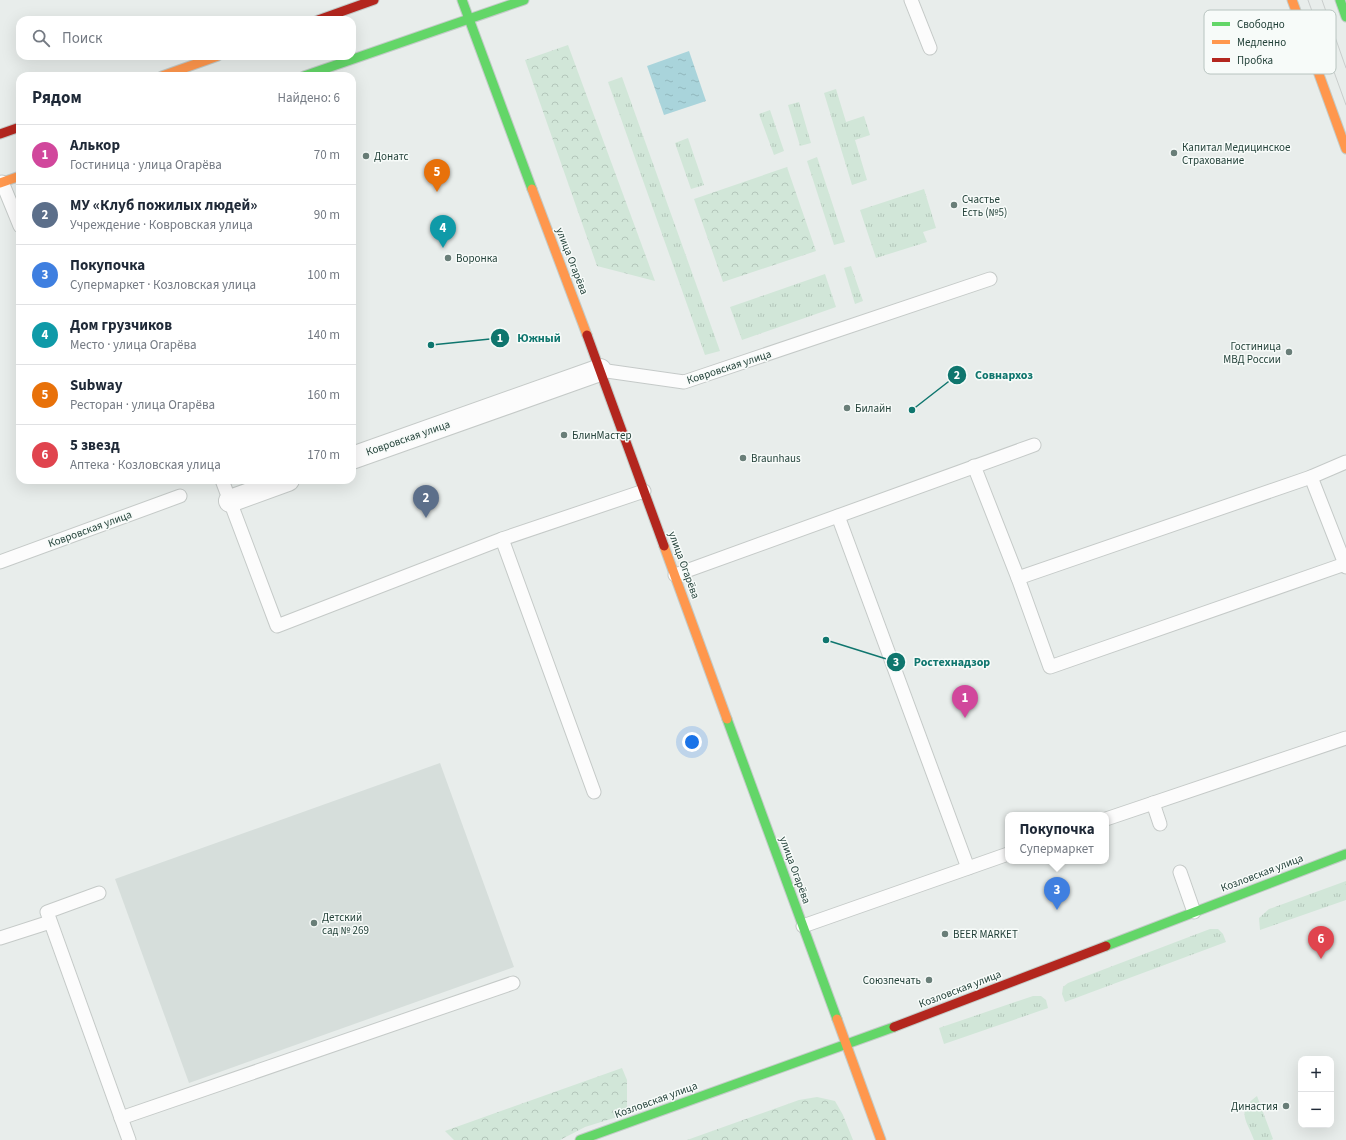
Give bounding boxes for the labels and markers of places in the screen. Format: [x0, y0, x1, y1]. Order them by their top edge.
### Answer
place label: Капитал Медицинское Страхование [1182, 140, 1291, 168]
marker: Капитал Медицинское Страхование [1169, 148, 1179, 158]
place label: Донатс [374, 149, 409, 164]
marker: Донатс [361, 151, 371, 161]
pin: 5 [424, 159, 450, 192]
place label: Счастье Есть (№5) [962, 192, 1007, 220]
marker: Счастье Есть (№5) [949, 200, 959, 210]
pin: 4 [430, 215, 456, 248]
place label: Воронка [456, 251, 498, 266]
marker: Воронка [443, 253, 453, 263]
callout: Южный [490, 326, 569, 350]
place label: Гостиница МВД России [1223, 339, 1281, 367]
marker: Гостиница МВД России [1284, 347, 1294, 357]
callout: Совнархоз [947, 363, 1041, 387]
place label: Билайн [855, 401, 891, 416]
marker: Билайн [842, 403, 852, 413]
place label: БлинМастер [572, 428, 632, 443]
marker: БлинМастер [559, 430, 569, 440]
place label: Braunhaus [751, 451, 801, 466]
marker: Braunhaus [738, 453, 748, 463]
pin: 2 [413, 485, 439, 518]
callout: Ростехнадзор [886, 650, 998, 674]
pin: 1 [952, 685, 978, 718]
pin: 3 [1044, 877, 1070, 910]
place label: Детский сад № 269 [322, 910, 369, 938]
marker: Детский сад № 269 [309, 918, 319, 928]
pin: 6 [1308, 926, 1334, 959]
place label: BEER MARKET [953, 927, 1018, 942]
marker: BEER MARKET [940, 929, 950, 939]
place label: Союзпечать [863, 973, 921, 988]
marker: Союзпечать [924, 975, 934, 985]
place label: Династия [1231, 1099, 1278, 1114]
marker: Династия [1281, 1101, 1291, 1111]

